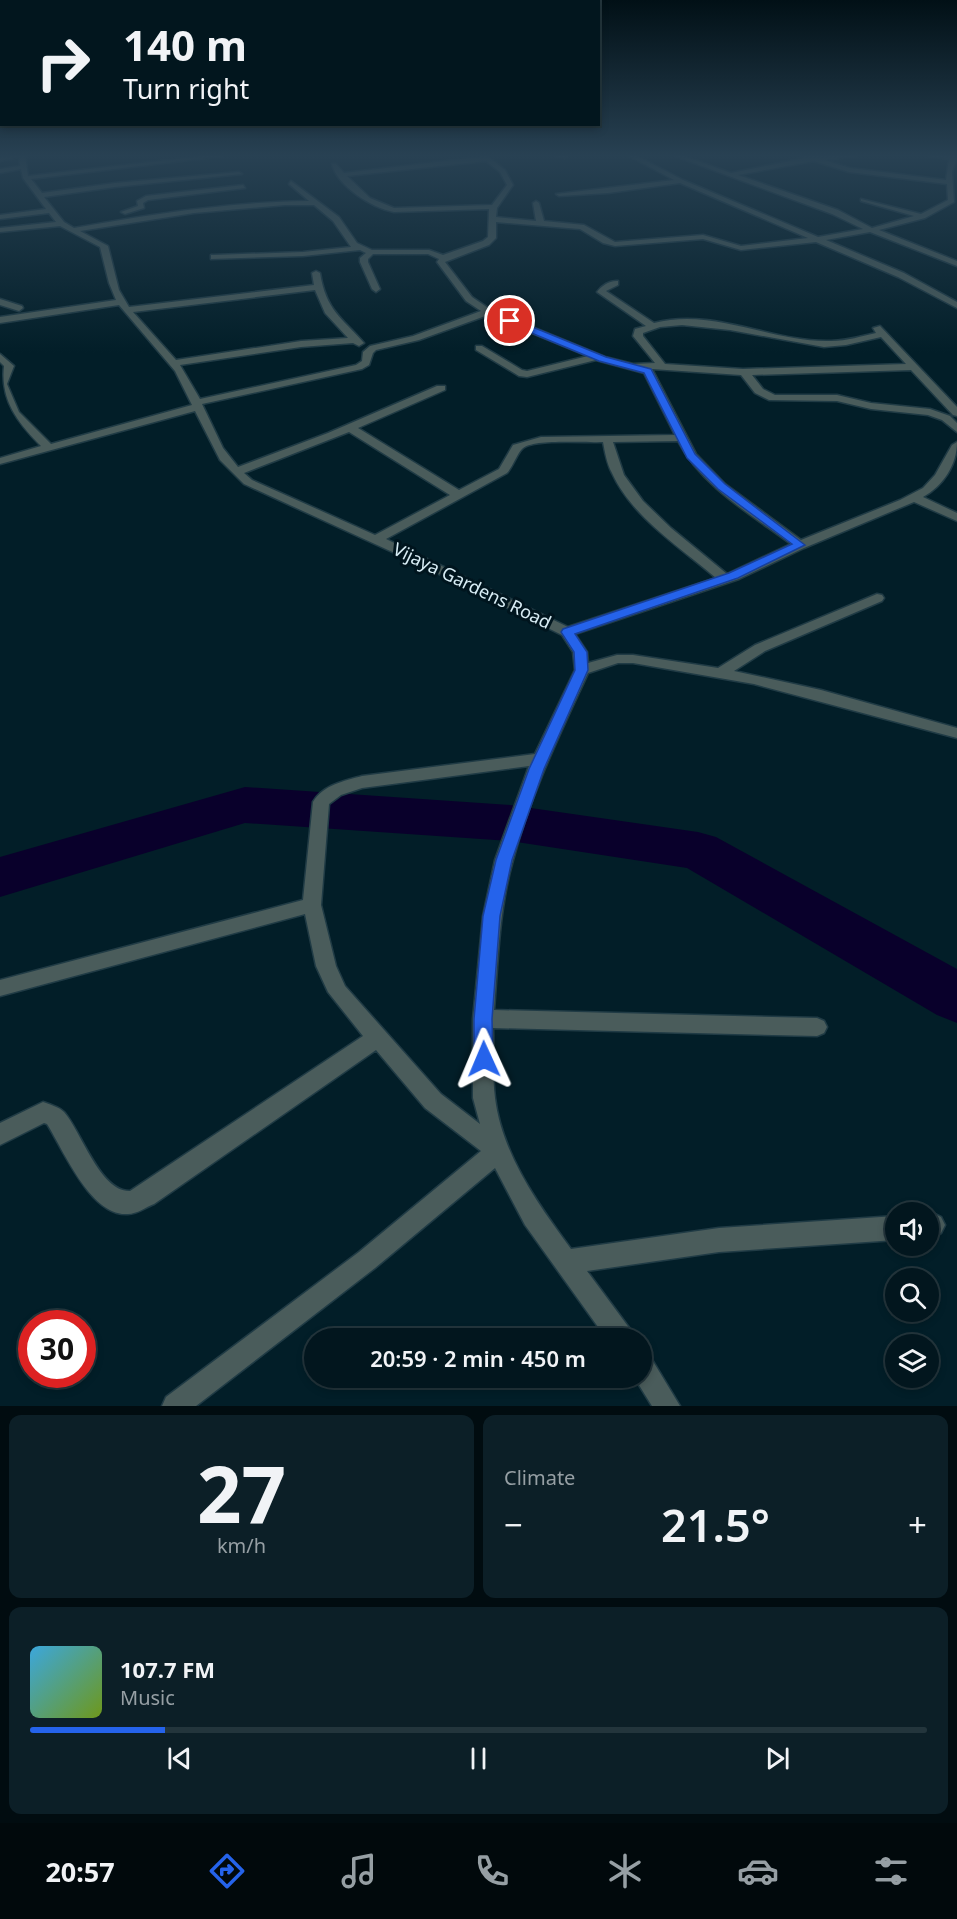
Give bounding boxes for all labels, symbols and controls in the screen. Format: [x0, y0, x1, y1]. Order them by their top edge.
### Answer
text: 140 m [123, 16, 247, 73]
icon: right [24, 24, 102, 102]
text: Turn right [123, 70, 249, 107]
pin [484, 295, 535, 346]
icon: arrive [493, 304, 526, 337]
street label: Vijaya Gardens Road [389, 536, 556, 634]
position arrow [452, 1027, 516, 1091]
map controls [885, 1202, 939, 1388]
button: sound [885, 1202, 939, 1256]
button: search [885, 1268, 939, 1322]
speed limit sign: 30 [18, 1310, 96, 1388]
button: layers [885, 1334, 939, 1388]
text: 20:59 · 2 min · 450 m [370, 1343, 586, 1373]
text: 27 [197, 1440, 286, 1546]
text: Climate [504, 1464, 575, 1491]
text: 21.5° [661, 1494, 770, 1555]
text: − [504, 1502, 523, 1547]
text: + [908, 1502, 927, 1547]
text: km/h [217, 1532, 266, 1559]
text: 107.7 FM [120, 1654, 215, 1684]
text: Music [120, 1684, 175, 1711]
icon: previous [163, 1742, 196, 1775]
icon: pause [462, 1742, 495, 1775]
icon: next [761, 1742, 794, 1775]
icon: directions [206, 1850, 248, 1892]
icon: music [338, 1850, 380, 1892]
icon: phone [471, 1850, 513, 1892]
icon: climate [604, 1850, 646, 1892]
icon: car [737, 1850, 779, 1892]
icon: filters [870, 1850, 912, 1892]
text: 20:57 [45, 1853, 115, 1890]

